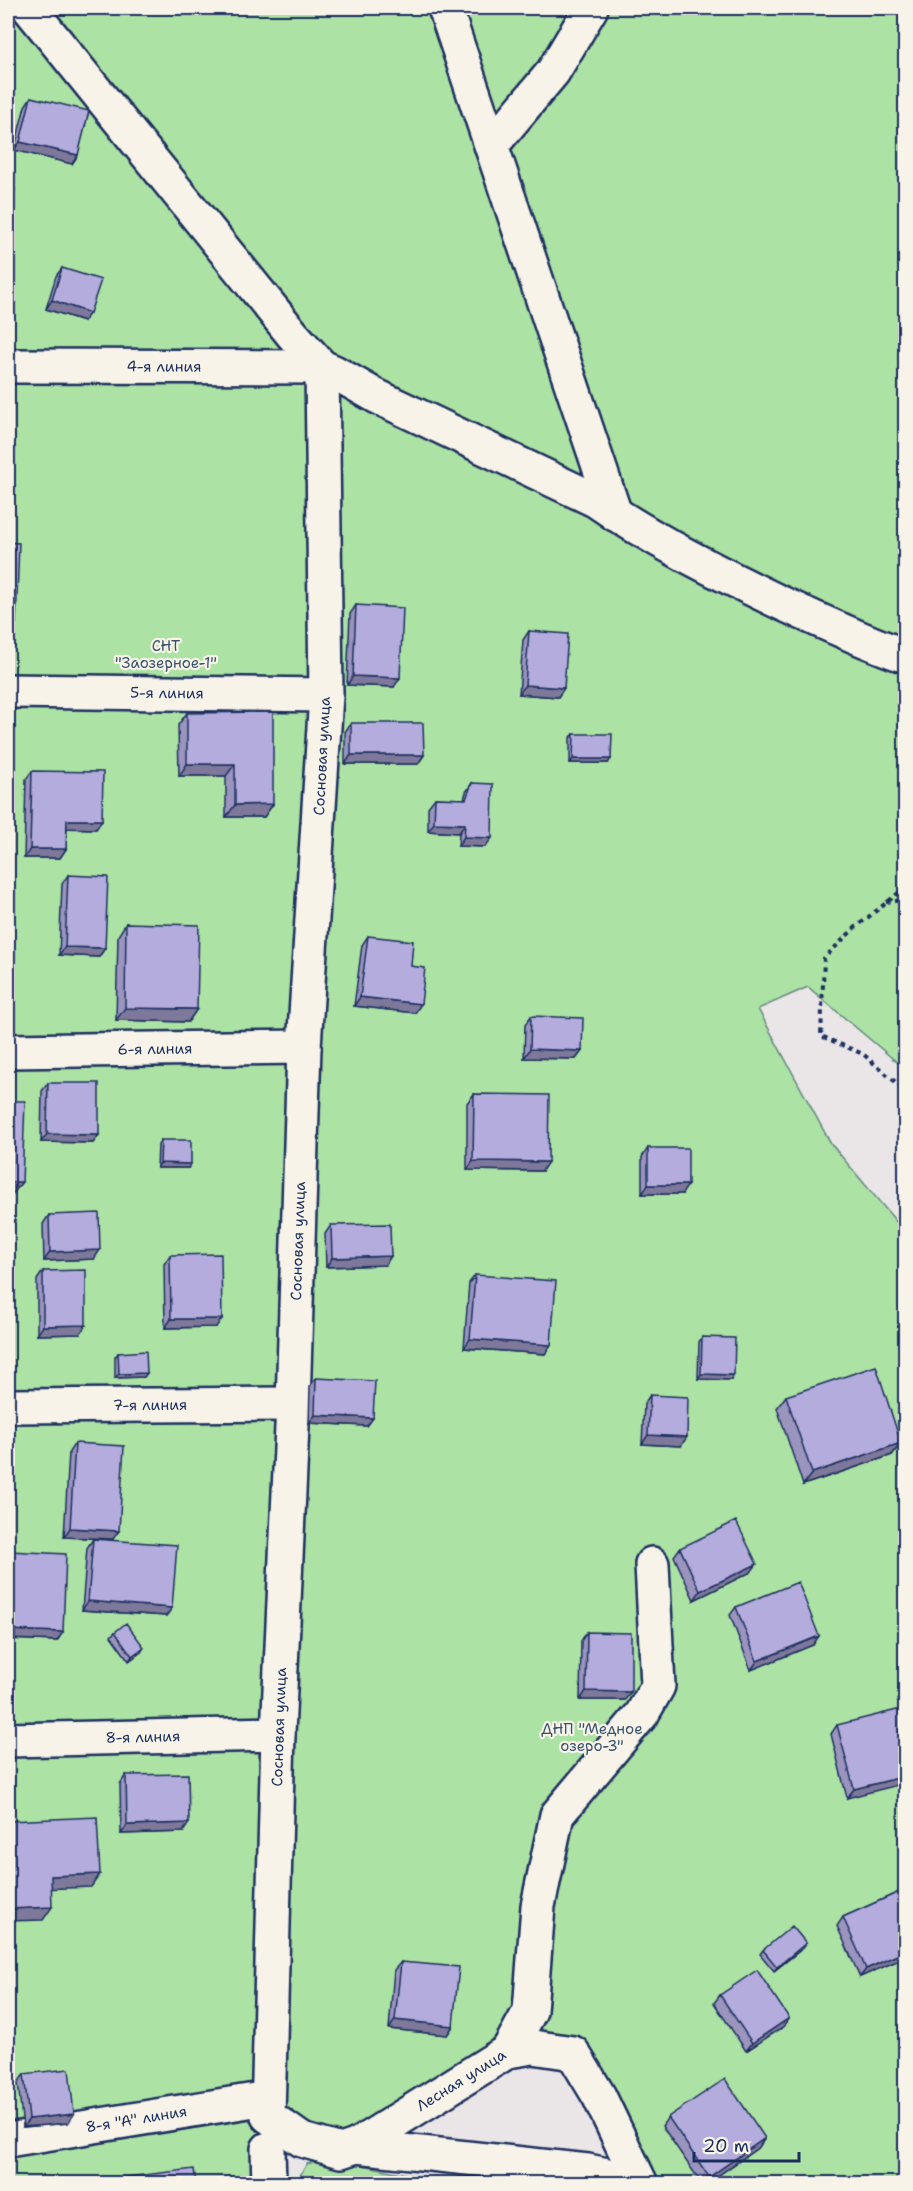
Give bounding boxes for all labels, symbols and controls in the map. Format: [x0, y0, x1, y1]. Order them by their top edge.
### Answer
street label: 4-я линия [126, 356, 202, 377]
park label: СНТ "Заозерное-1" [115, 636, 217, 673]
street label: 5-я линия [130, 683, 204, 703]
street label: Сосновая улица [309, 695, 335, 816]
street label: 6-я линия [117, 1039, 193, 1060]
street label: Сосновая улица [286, 1181, 310, 1301]
street label: 7-я линия [113, 1395, 187, 1415]
street label: Сосновая улица [267, 1667, 291, 1787]
park label: ДНП "Медное озеро-3" [541, 1719, 643, 1756]
street label: 8-я линия [105, 1726, 181, 1748]
street label: Лесная улица [412, 2044, 510, 2116]
street label: 8-я "А" линия [84, 2101, 188, 2137]
scale bar [694, 2125, 799, 2163]
text: 20 m [703, 2134, 749, 2158]

